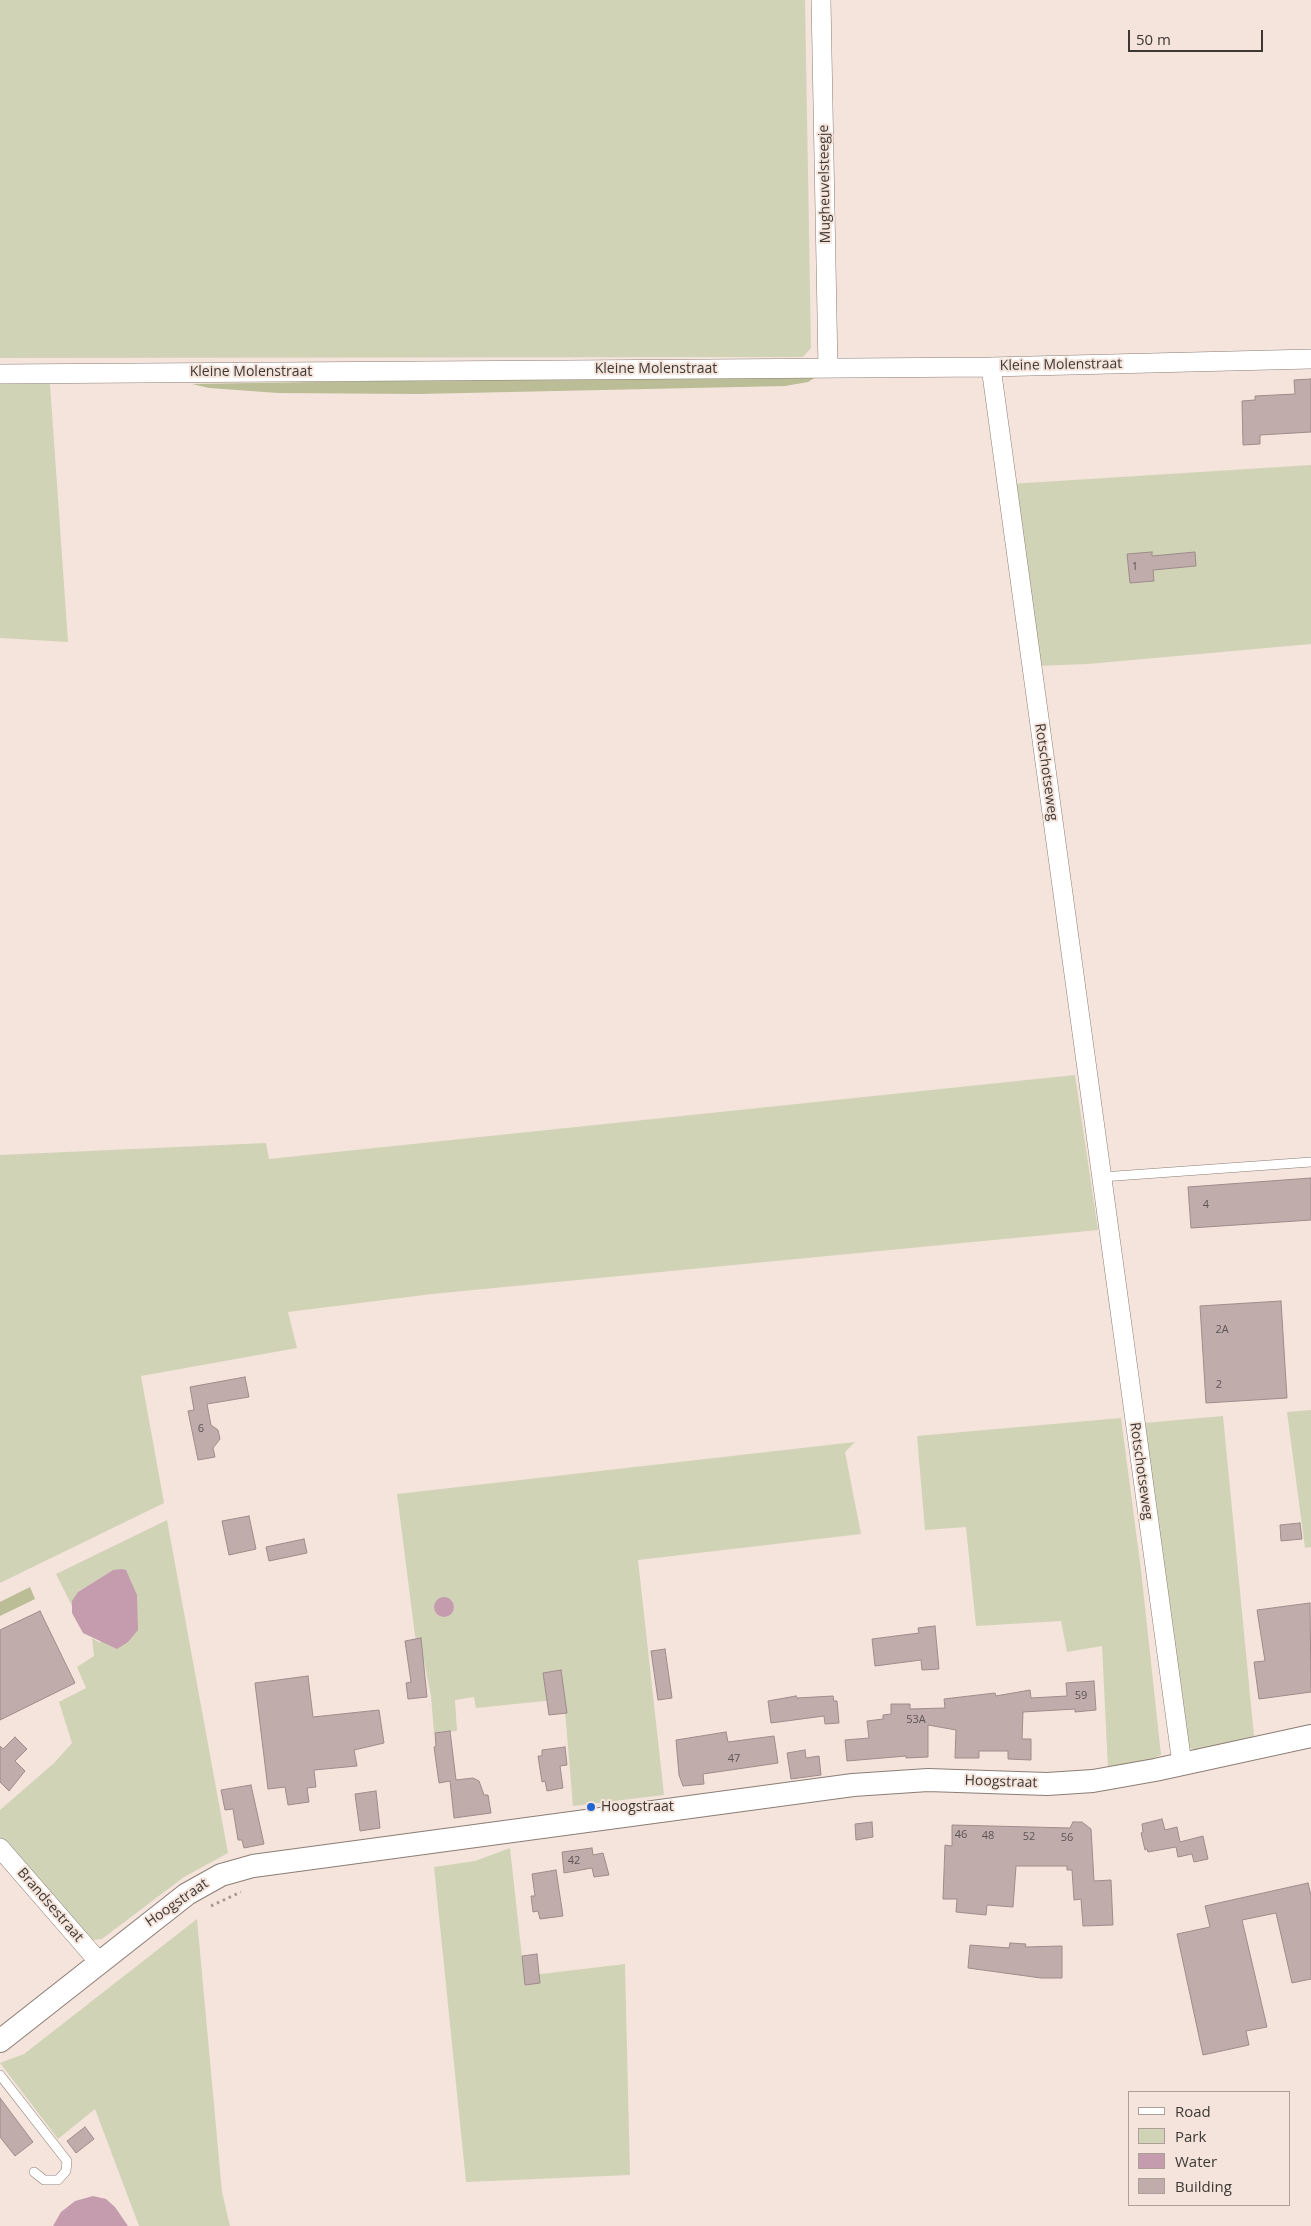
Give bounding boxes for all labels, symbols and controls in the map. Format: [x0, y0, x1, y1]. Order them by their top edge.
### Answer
scale bar [1131, 20, 1266, 52]
text: 50 m [1136, 29, 1171, 49]
street label: Mugheuvelsteegje [816, 125, 834, 243]
street label: Kleine Molenstraat [1000, 356, 1122, 374]
street label: Kleine Molenstraat [595, 361, 717, 377]
street label: Kleine Molenstraat [190, 364, 312, 380]
house number: 1 [1132, 560, 1138, 574]
street label: Rotschotseweg [1031, 722, 1061, 822]
house number: 4 [1203, 1198, 1209, 1212]
house number: 2A [1215, 1323, 1229, 1337]
house number: 2 [1216, 1378, 1222, 1392]
street label: Rotschotseweg [1126, 1421, 1156, 1521]
house number: 6 [198, 1422, 204, 1436]
house number: 59 [1075, 1689, 1087, 1703]
house number: 53A [906, 1713, 926, 1727]
house number: 47 [728, 1752, 740, 1766]
street label: Hoogstraat [964, 1772, 1038, 1792]
place label: Hoogstraat [601, 1799, 674, 1815]
marker: Hoogstraat [585, 1801, 597, 1813]
house number: 46 [955, 1828, 967, 1842]
house number: 48 [982, 1829, 994, 1843]
house number: 52 [1023, 1830, 1035, 1844]
house number: 56 [1061, 1831, 1073, 1845]
house number: 42 [568, 1854, 580, 1868]
street label: Brandsestraat [13, 1865, 87, 1945]
street label: Hoogstraat [142, 1875, 212, 1931]
legend [1128, 2091, 1291, 2206]
text: Road [1175, 2101, 1211, 2121]
text: Park [1175, 2126, 1206, 2146]
text: Water [1175, 2151, 1217, 2171]
text: Building [1175, 2176, 1232, 2196]

